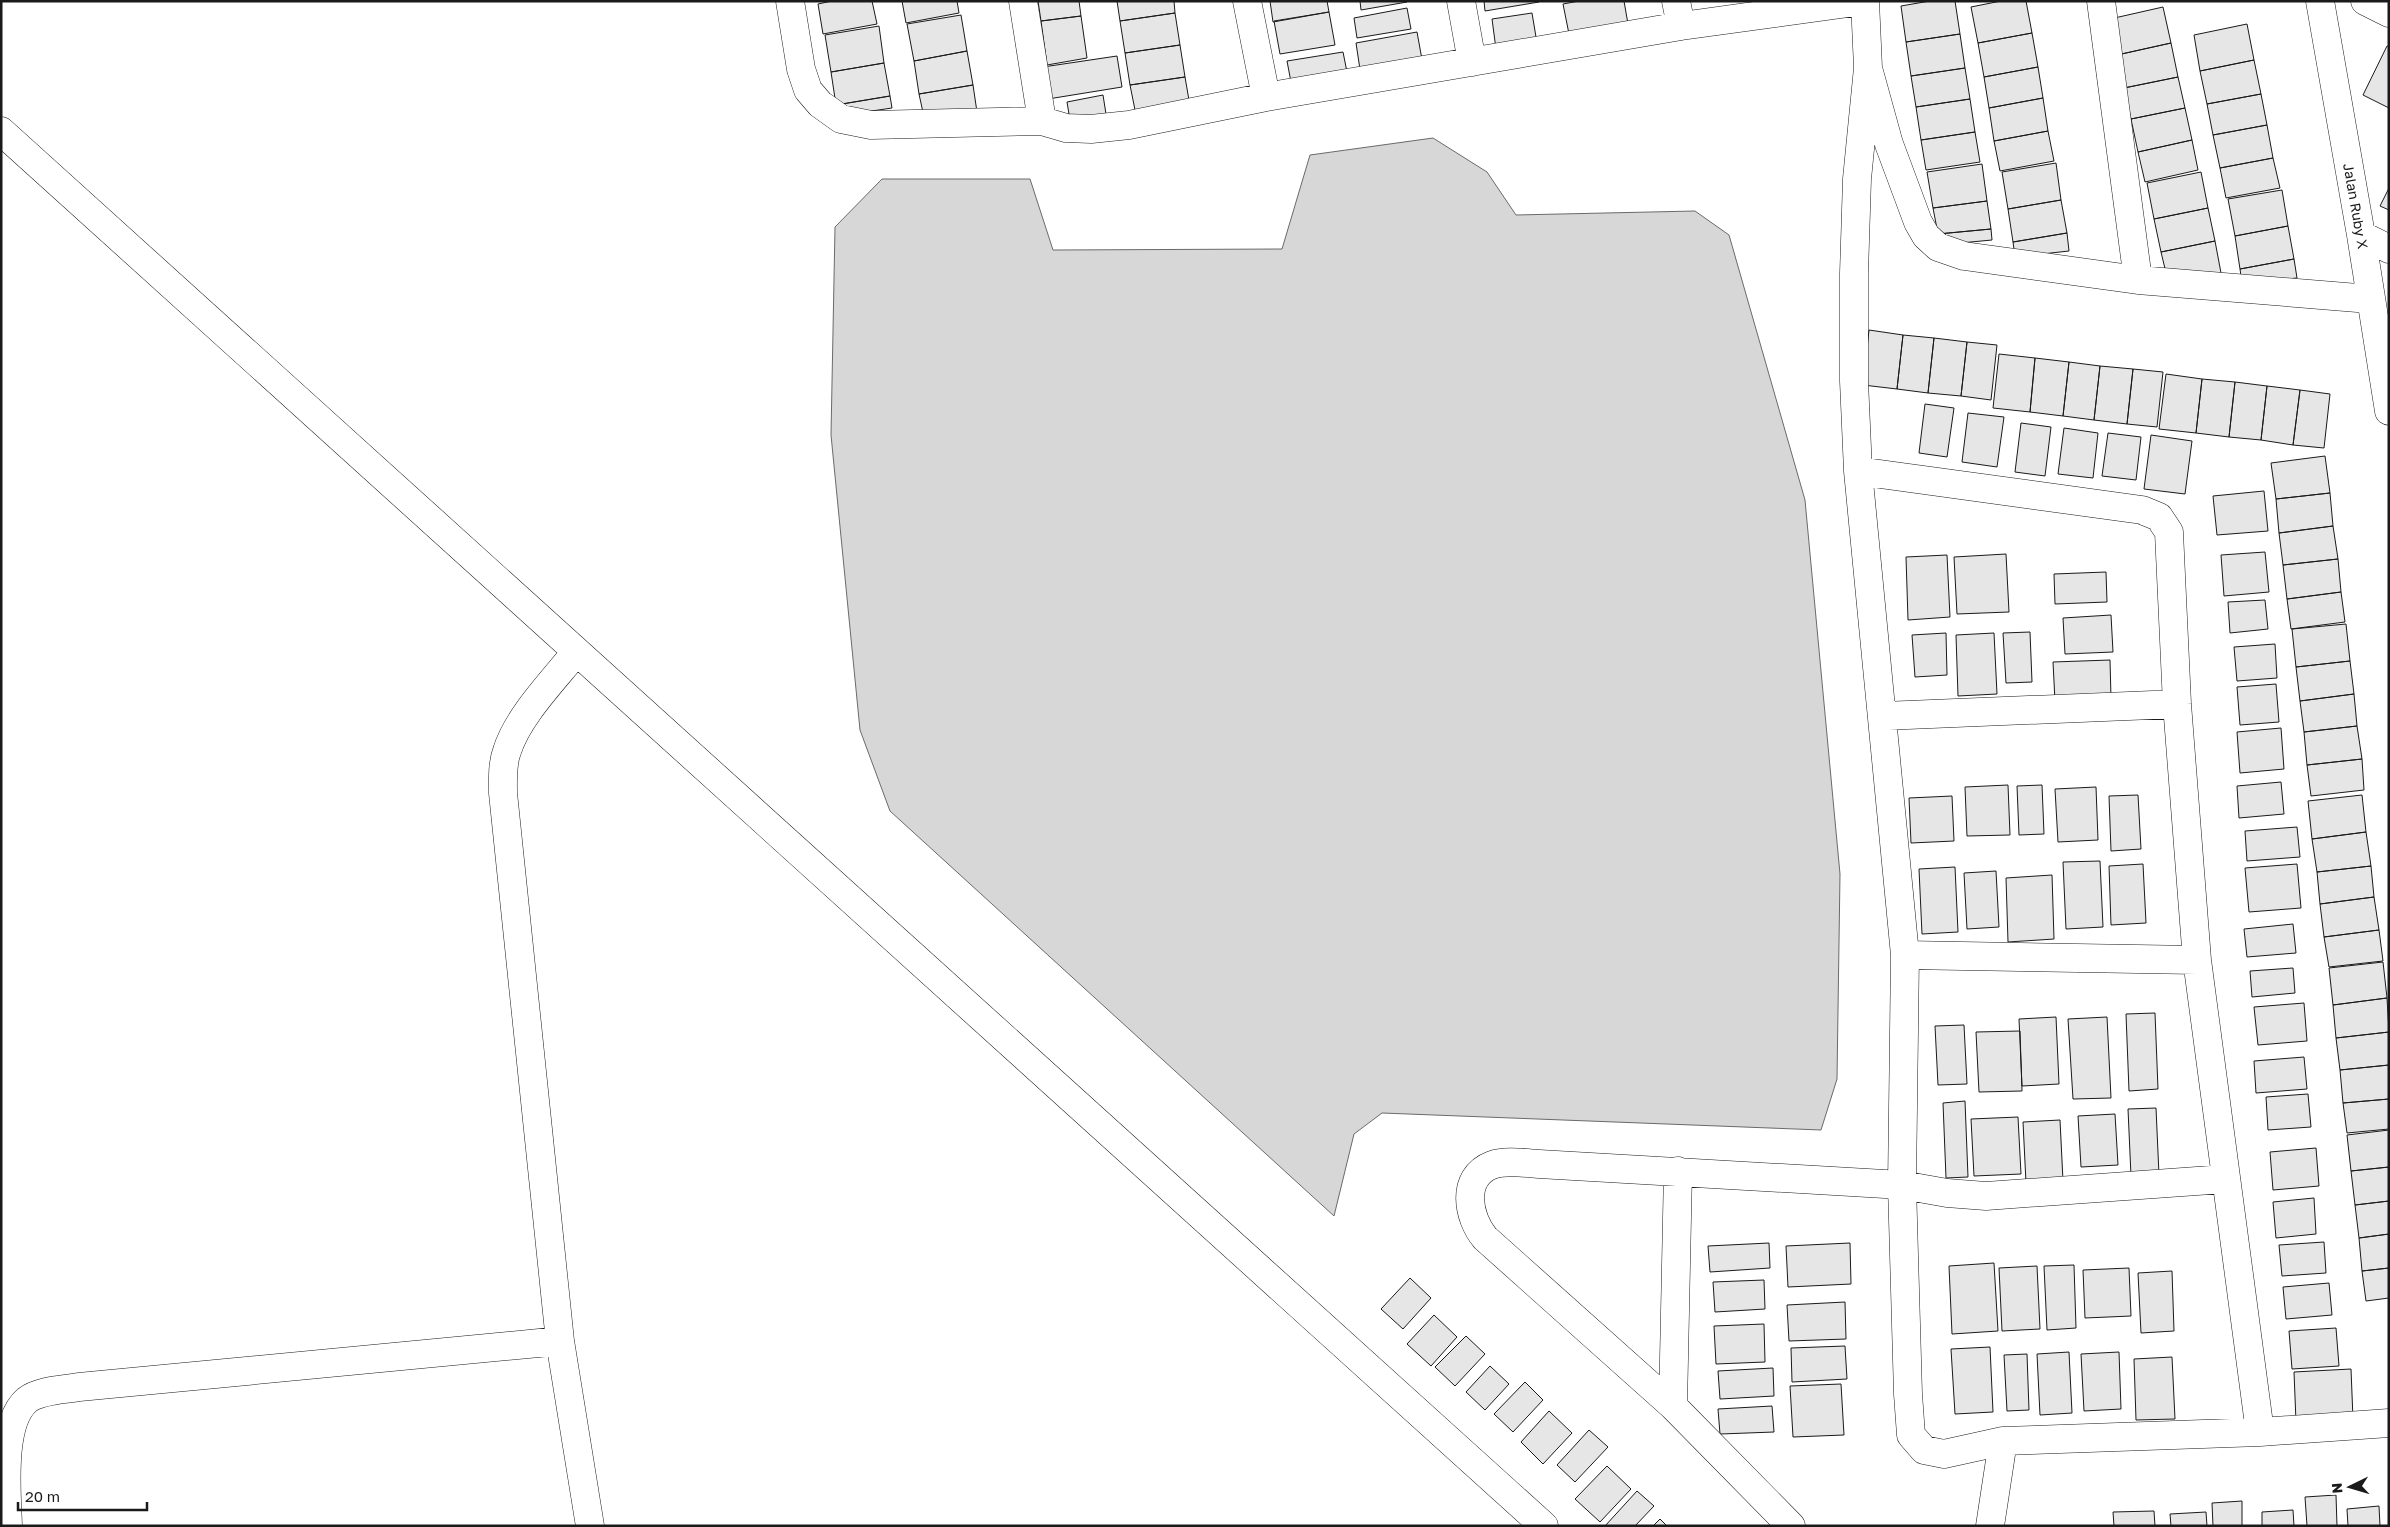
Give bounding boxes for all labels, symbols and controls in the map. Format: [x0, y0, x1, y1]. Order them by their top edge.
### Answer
street label: Jalan Ruby X [2340, 162, 2372, 250]
north arrow [2325, 1462, 2375, 1512]
scale bar [18, 1480, 146, 1512]
text: N [2328, 1482, 2345, 1494]
text: 20 m [25, 1487, 60, 1505]

